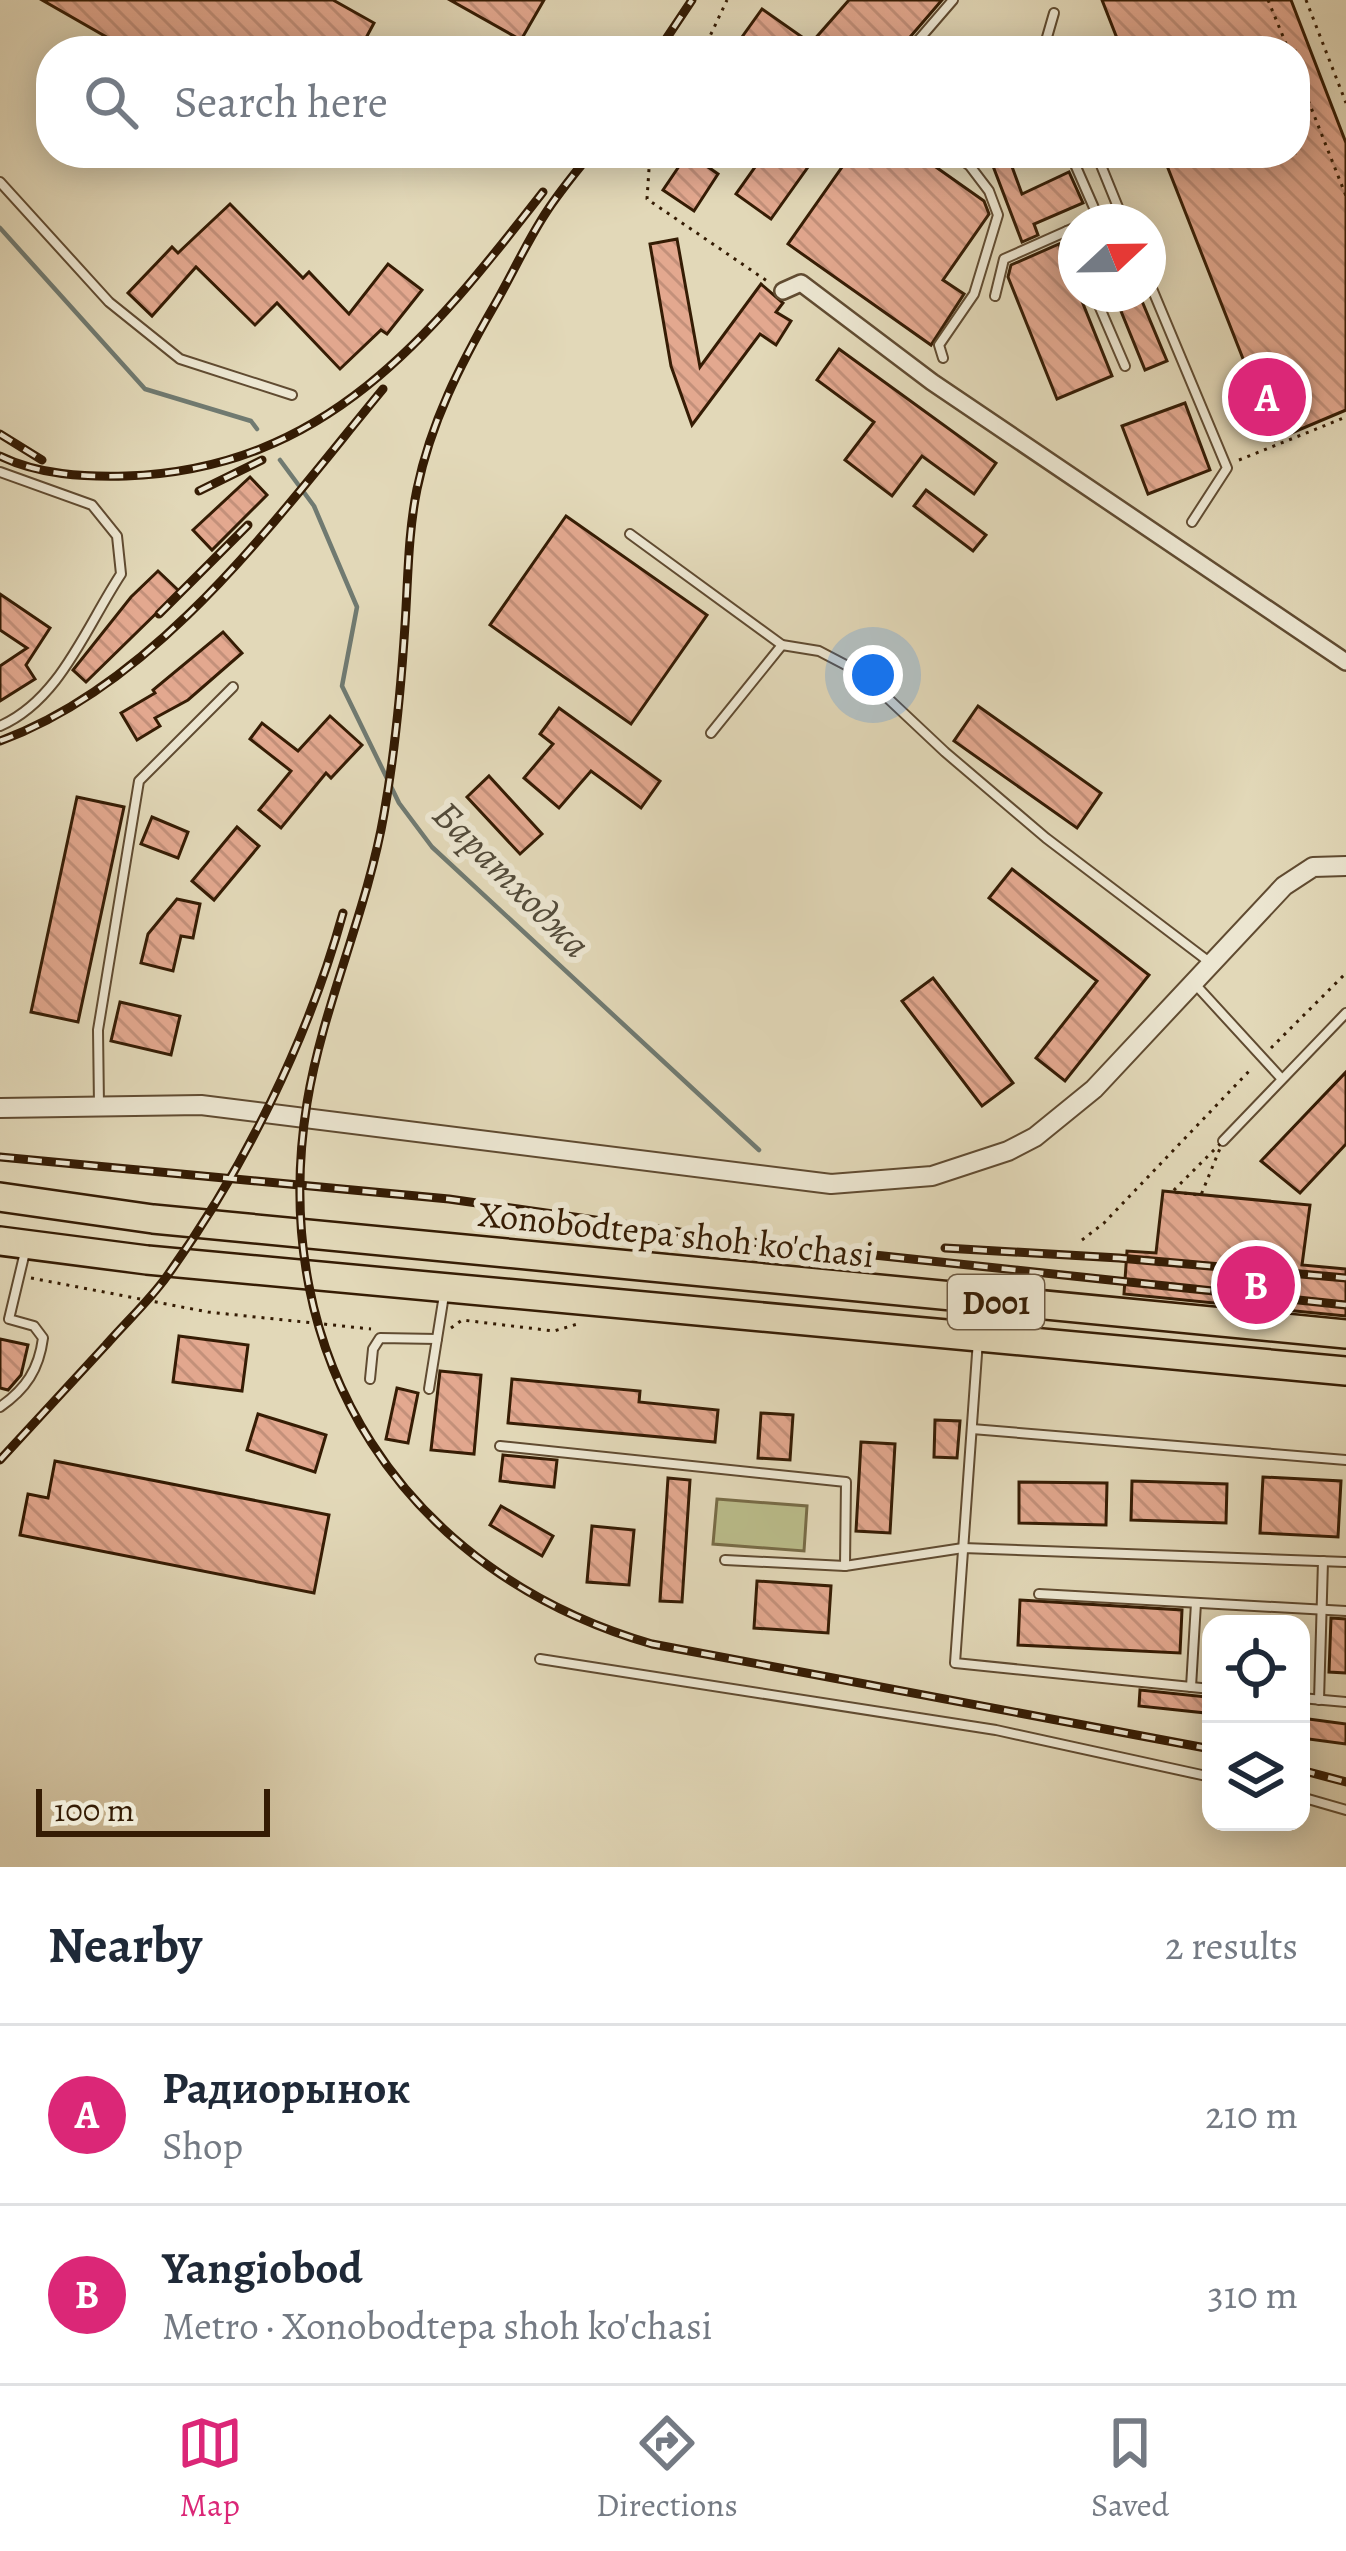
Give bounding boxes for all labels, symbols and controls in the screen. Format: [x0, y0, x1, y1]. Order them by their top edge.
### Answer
search box [36, 36, 1310, 168]
icon: search [78, 69, 144, 135]
text: Search here [174, 71, 388, 133]
north arrow [1058, 204, 1166, 312]
pin: A [1228, 352, 1306, 442]
your location [843, 645, 903, 705]
water label: Баратходжа [421, 788, 603, 970]
street label: Xonobodtepa shoh ko'chasi [476, 1189, 876, 1279]
pin: B [1217, 1240, 1295, 1330]
road number: D001 [948, 1275, 1044, 1329]
map controls [1202, 1615, 1310, 1831]
button: locate [1202, 1615, 1310, 1723]
button: layers [1202, 1723, 1310, 1831]
scale bar [36, 1783, 270, 1836]
text: 100 m [54, 1787, 134, 1832]
text: Nearby [48, 1910, 202, 1980]
text: 2 results [1165, 1919, 1298, 1972]
text: Радиорынок [162, 2057, 410, 2119]
text: A [75, 2088, 99, 2141]
text: 210 m [1205, 2088, 1298, 2141]
text: Shop [162, 2119, 243, 2172]
text: Yangiobod [162, 2237, 363, 2299]
text: B [75, 2268, 99, 2321]
text: 310 m [1207, 2268, 1298, 2321]
text: Metro · Xonobodtepa shoh ko'chasi [162, 2299, 713, 2352]
tab: Map [177, 2410, 243, 2527]
tab: Directions [596, 2410, 738, 2527]
tab: Saved [1091, 2410, 1169, 2527]

